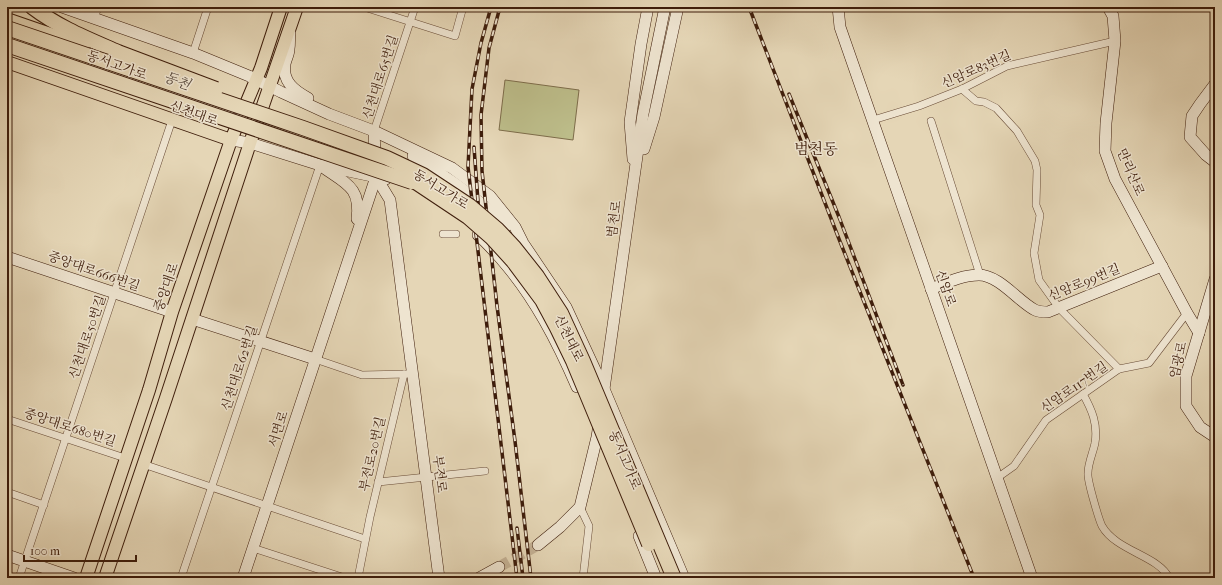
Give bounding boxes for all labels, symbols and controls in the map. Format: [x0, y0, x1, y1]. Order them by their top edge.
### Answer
street label: 신천대로65번길 [359, 33, 401, 121]
street label: 신암로83번길 [939, 47, 1013, 91]
street label: 동서고가로 [85, 48, 150, 82]
water label: 동천 [161, 68, 194, 94]
street label: 신천대로 [168, 97, 221, 129]
district label: 범천동 [794, 140, 838, 158]
street label: 만리산로 [1114, 146, 1148, 198]
street label: 동서고가로 [410, 166, 472, 212]
street label: 범천로 [604, 199, 624, 239]
street label: 중앙대로666번길 [46, 248, 142, 294]
street label: 중앙대로 [151, 260, 181, 313]
street label: 신암로99번길 [1046, 261, 1122, 303]
street label: 신암로 [933, 268, 959, 309]
street label: 신천대로50번길 [66, 293, 108, 381]
street label: 신천대로 [551, 312, 587, 364]
street label: 신천대로62번길 [218, 323, 260, 413]
street label: 엄광로 [1166, 340, 1190, 380]
street label: 신암로117번길 [1038, 358, 1110, 416]
street label: 중앙대로680번길 [22, 405, 118, 449]
street label: 서면로 [265, 408, 291, 449]
street label: 부전로20번길 [356, 415, 388, 493]
street label: 동서고가로 [606, 428, 644, 492]
street label: 부전로 [430, 454, 450, 494]
scale bar [24, 537, 136, 563]
text: 100 m [30, 544, 60, 558]

